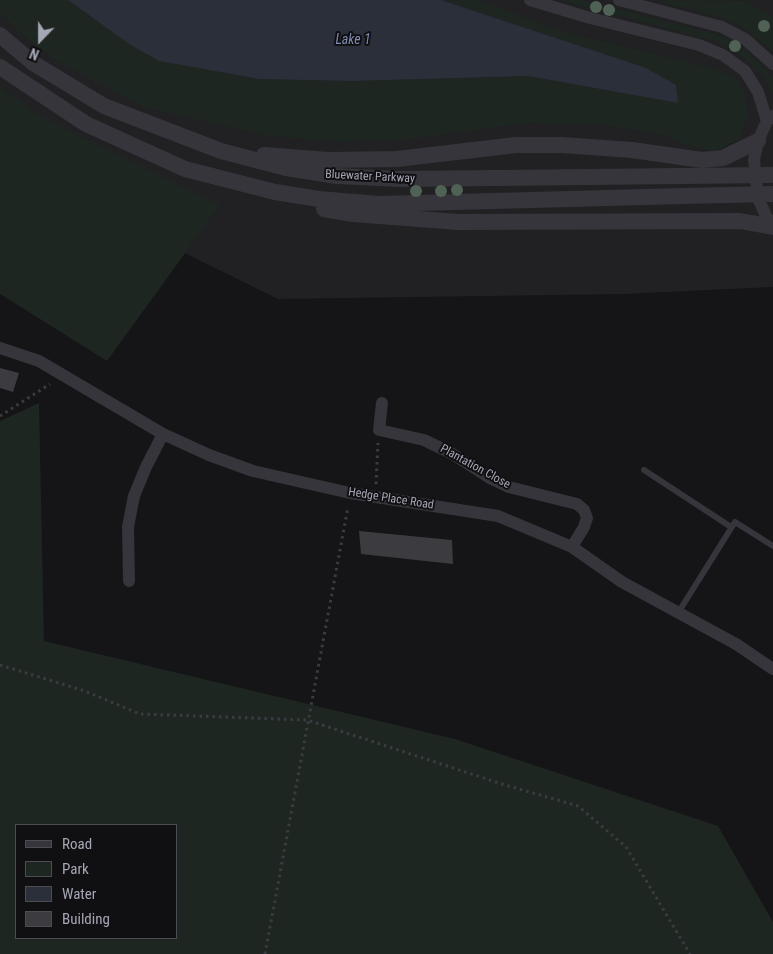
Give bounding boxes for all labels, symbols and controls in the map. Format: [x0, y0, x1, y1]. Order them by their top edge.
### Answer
north arrow [15, 15, 65, 65]
water label: Lake 1 [335, 32, 371, 48]
text: N [27, 45, 41, 63]
street label: Bluewater Parkway [325, 167, 415, 187]
street label: Plantation Close [437, 442, 513, 492]
street label: Hedge Place Road [347, 485, 435, 513]
legend [15, 824, 178, 939]
text: Road [62, 835, 92, 853]
text: Park [62, 860, 89, 878]
text: Water [62, 885, 96, 903]
text: Building [62, 910, 110, 928]

